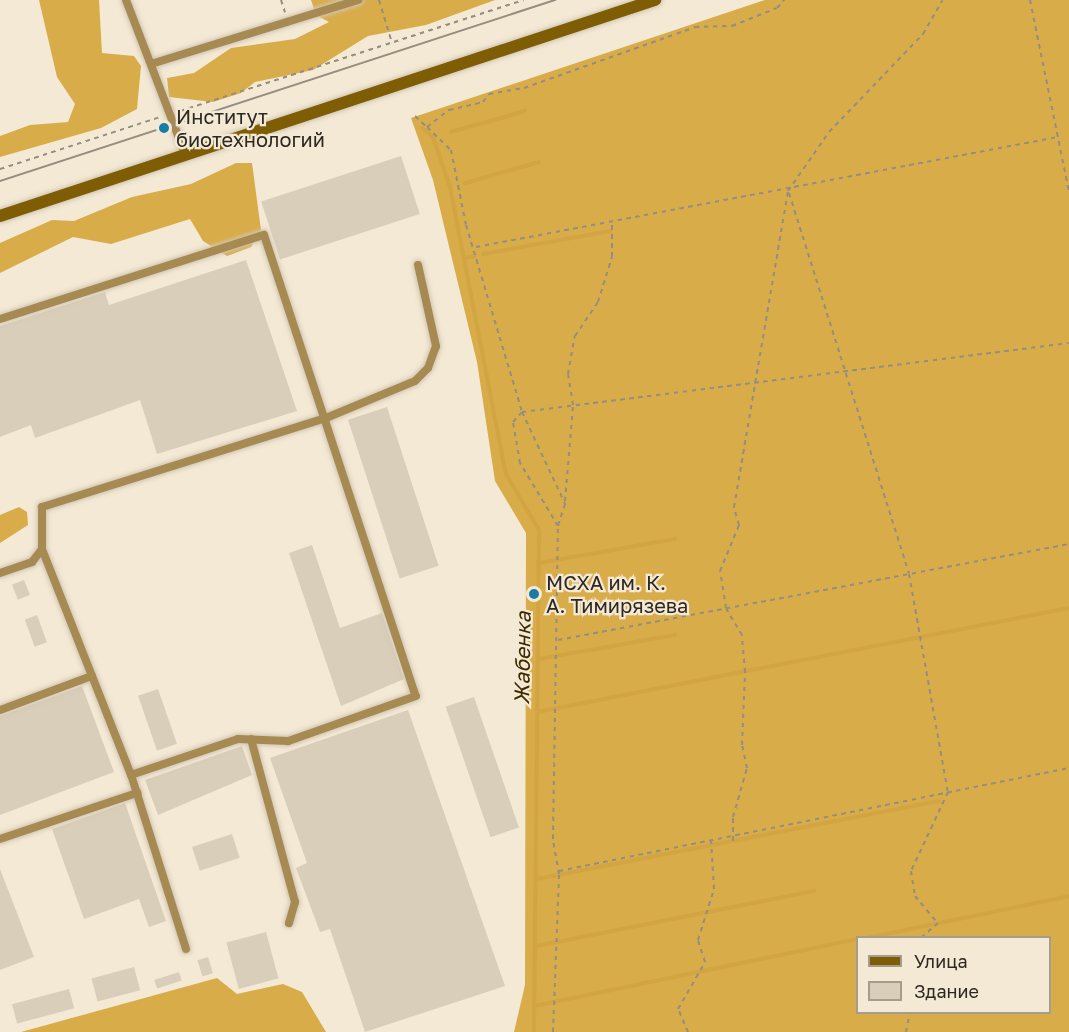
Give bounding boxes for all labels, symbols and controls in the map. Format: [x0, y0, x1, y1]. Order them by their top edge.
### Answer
place label: Институт биотехнологий [176, 104, 325, 151]
marker: Институт биотехнологий [157, 121, 171, 135]
place label: МСХА им. К. А. Тимирязева [546, 570, 688, 617]
marker: МСХА им. К. А. Тимирязева [527, 587, 541, 601]
water label: Жабенка [509, 611, 535, 705]
legend [856, 936, 1051, 1014]
text: Улица [914, 950, 968, 972]
text: Здание [914, 980, 979, 1002]

